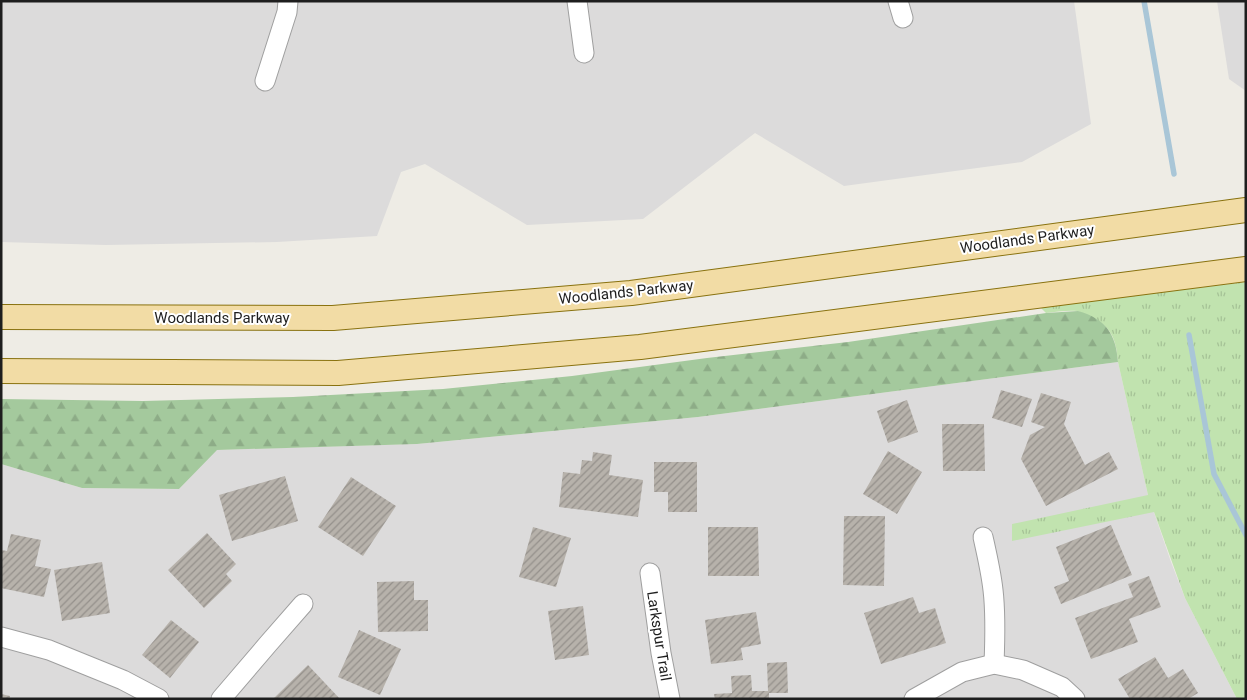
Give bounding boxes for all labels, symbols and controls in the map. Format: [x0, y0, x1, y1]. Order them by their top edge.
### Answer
street label: Woodlands Parkway [959, 221, 1095, 257]
street label: Woodlands Parkway [558, 276, 694, 308]
street label: Woodlands Parkway [154, 309, 290, 327]
street label: Larkspur Trail [643, 590, 675, 682]

